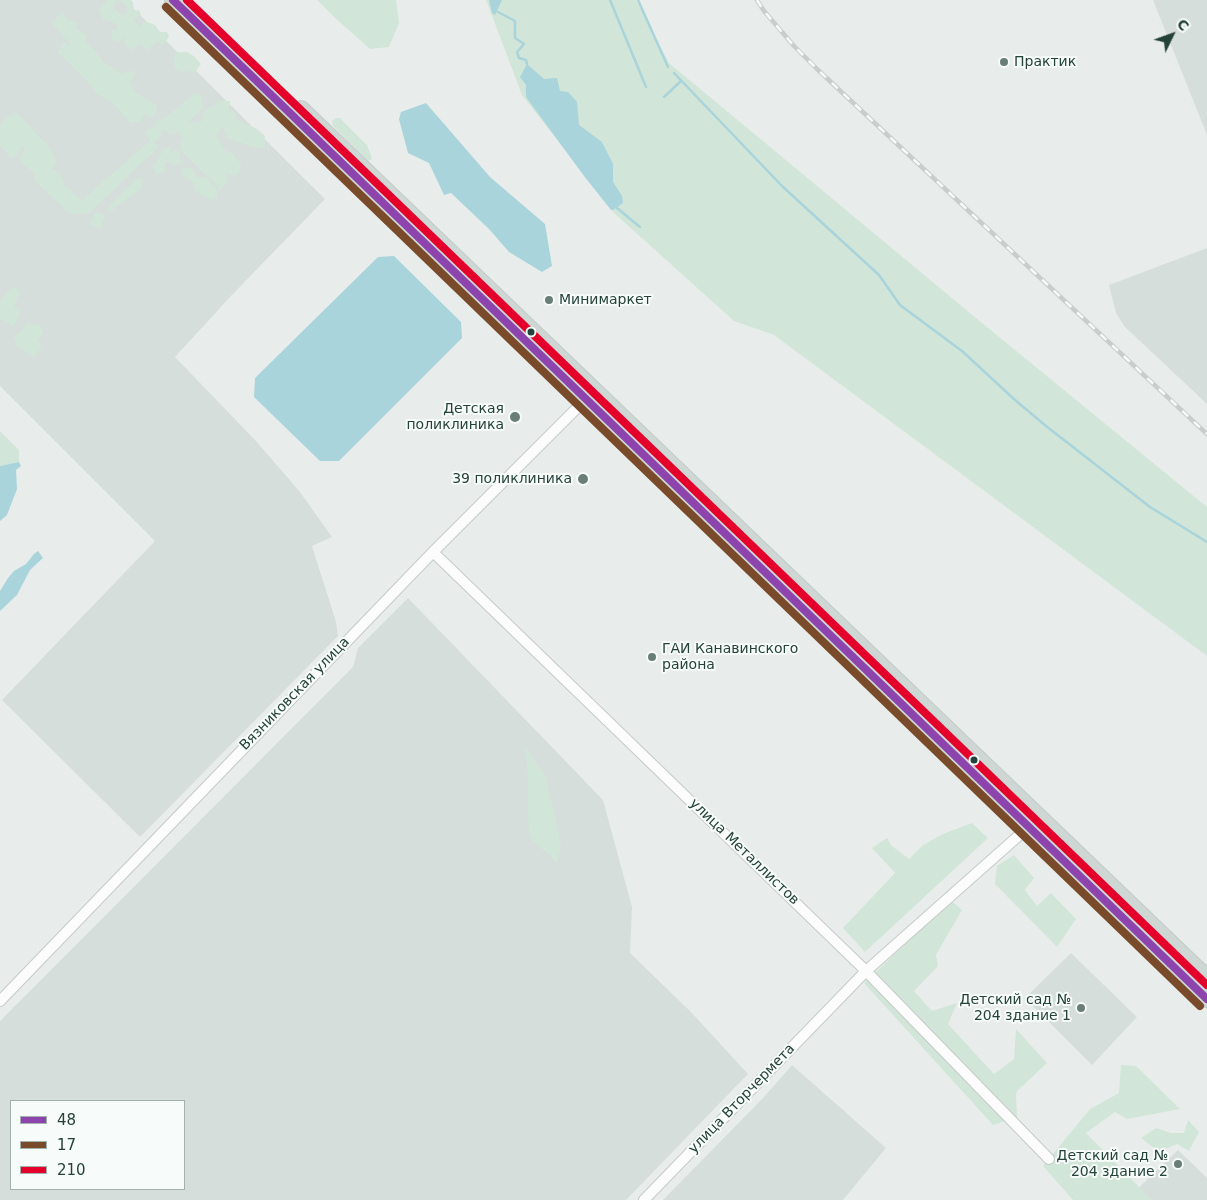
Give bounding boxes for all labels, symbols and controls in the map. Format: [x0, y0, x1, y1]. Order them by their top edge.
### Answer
north arrow [1147, 10, 1197, 60]
text: С [1174, 16, 1193, 34]
place label: Практик [1014, 54, 1076, 70]
marker: Практик [998, 56, 1010, 68]
place label: Минимаркет [559, 292, 652, 308]
marker: Минимаркет [543, 294, 555, 306]
unlabelled marker [526, 327, 536, 337]
place label: Детская поликлиника [406, 401, 504, 434]
marker: Детская поликлиника [508, 410, 522, 424]
place label: 39 поликлиника [452, 471, 572, 487]
marker: 39 поликлиника [576, 472, 590, 486]
street label: Вязниковская улица [236, 634, 354, 754]
place label: ГАИ Канавинского района [662, 641, 798, 674]
marker: ГАИ Канавинского района [646, 651, 658, 663]
unlabelled marker [969, 755, 979, 765]
street label: улица Металлистов [686, 795, 802, 909]
place label: Детский сад № 204 здание 1 [960, 992, 1071, 1024]
marker: Детский сад № 204 здание 1 [1075, 1002, 1087, 1014]
street label: улица Вторчермета [685, 1041, 799, 1157]
legend [10, 1100, 185, 1190]
text: 48 [57, 1111, 76, 1129]
text: 17 [57, 1136, 76, 1154]
place label: Детский сад № 204 здание 2 [1057, 1148, 1168, 1180]
marker: Детский сад № 204 здание 2 [1172, 1158, 1184, 1170]
text: 210 [57, 1161, 86, 1179]

